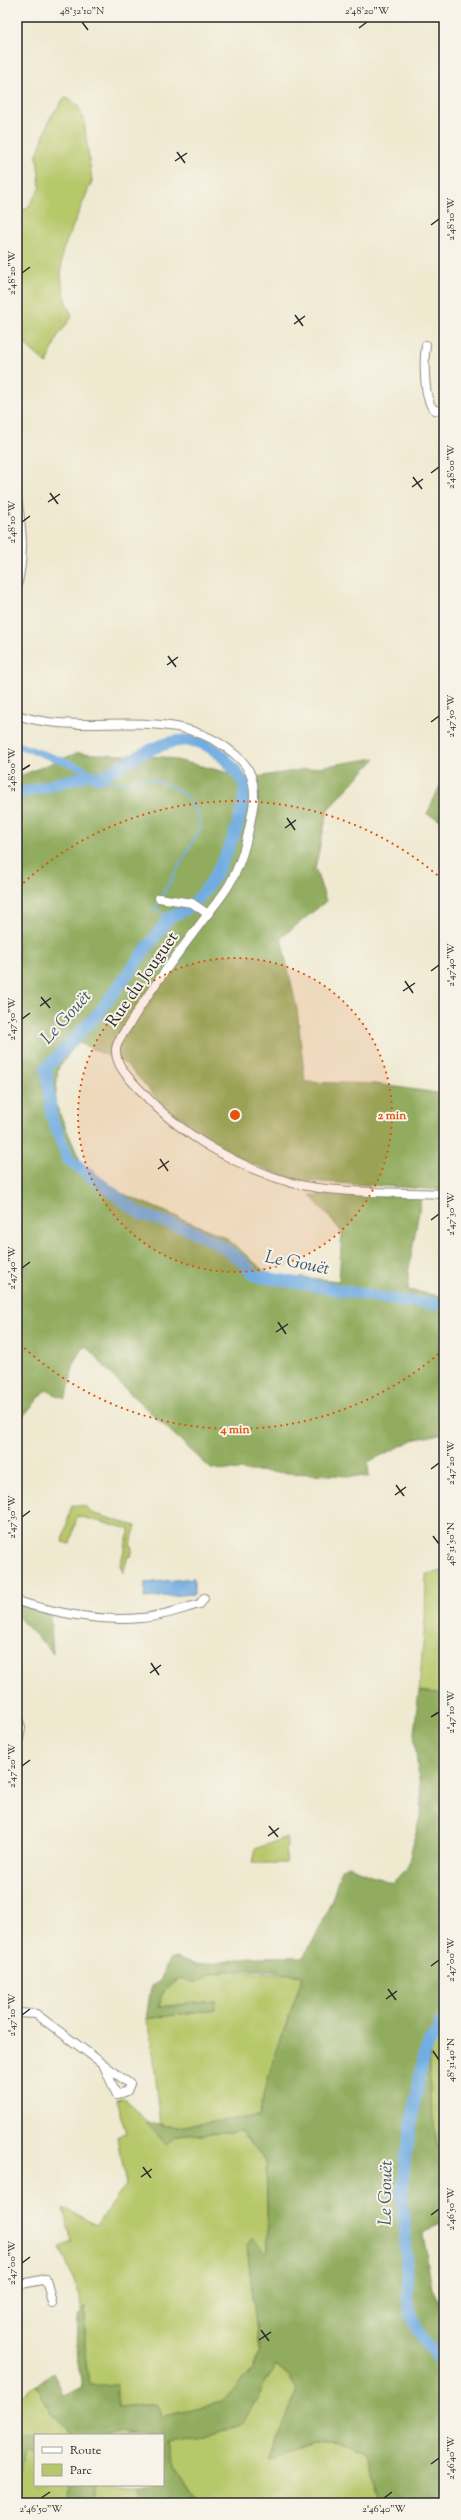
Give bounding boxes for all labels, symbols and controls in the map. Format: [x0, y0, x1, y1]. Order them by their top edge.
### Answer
text: 48°32'10"N [60, 4, 104, 19]
text: 2°48'20"W [345, 4, 389, 19]
text: 2°48'10"W [444, 198, 459, 240]
text: 2°48'20"W [5, 251, 20, 295]
text: 2°48'00"W [444, 445, 459, 489]
text: 2°48'10"W [5, 501, 20, 543]
text: 2°47'50"W [444, 695, 459, 737]
text: 2°48'00"W [5, 748, 20, 792]
street label: Rue du Jouguet [101, 927, 185, 1033]
text: 2°47'40"W [444, 943, 459, 987]
water label: Le Gouët [35, 985, 99, 1051]
text: 2°47'50"W [5, 998, 20, 1040]
text: 2 min [378, 1107, 407, 1125]
centre of rings [228, 1108, 242, 1122]
text: 2°47'30"W [444, 1192, 459, 1236]
water label: Le Gouët [262, 1245, 332, 1283]
text: 2°47'40"W [5, 1246, 20, 1290]
text: 4 min [219, 1421, 250, 1439]
text: 2°47'20"W [444, 1441, 459, 1485]
text: 2°47'30"W [5, 1495, 20, 1539]
text: 48°31'50"N [444, 1522, 459, 1566]
text: 2°47'10"W [444, 1691, 459, 1733]
text: 2°47'20"W [5, 1744, 20, 1788]
text: 2°47'00"W [444, 1938, 459, 1982]
text: 2°47'10"W [5, 1994, 20, 2036]
text: 48°31'40"N [444, 2038, 459, 2082]
water label: Le Gouët [373, 2159, 401, 2226]
text: 2°46'50"W [444, 2188, 459, 2230]
text: 2°47'00"W [5, 2241, 20, 2285]
legend [34, 2434, 164, 2486]
text: 2°46'40"W [444, 2436, 459, 2480]
text: Route [70, 2442, 102, 2460]
text: Parc [70, 2462, 92, 2480]
text: 2°46'50"W [20, 2502, 62, 2517]
text: 2°46'40"W [362, 2502, 406, 2517]

